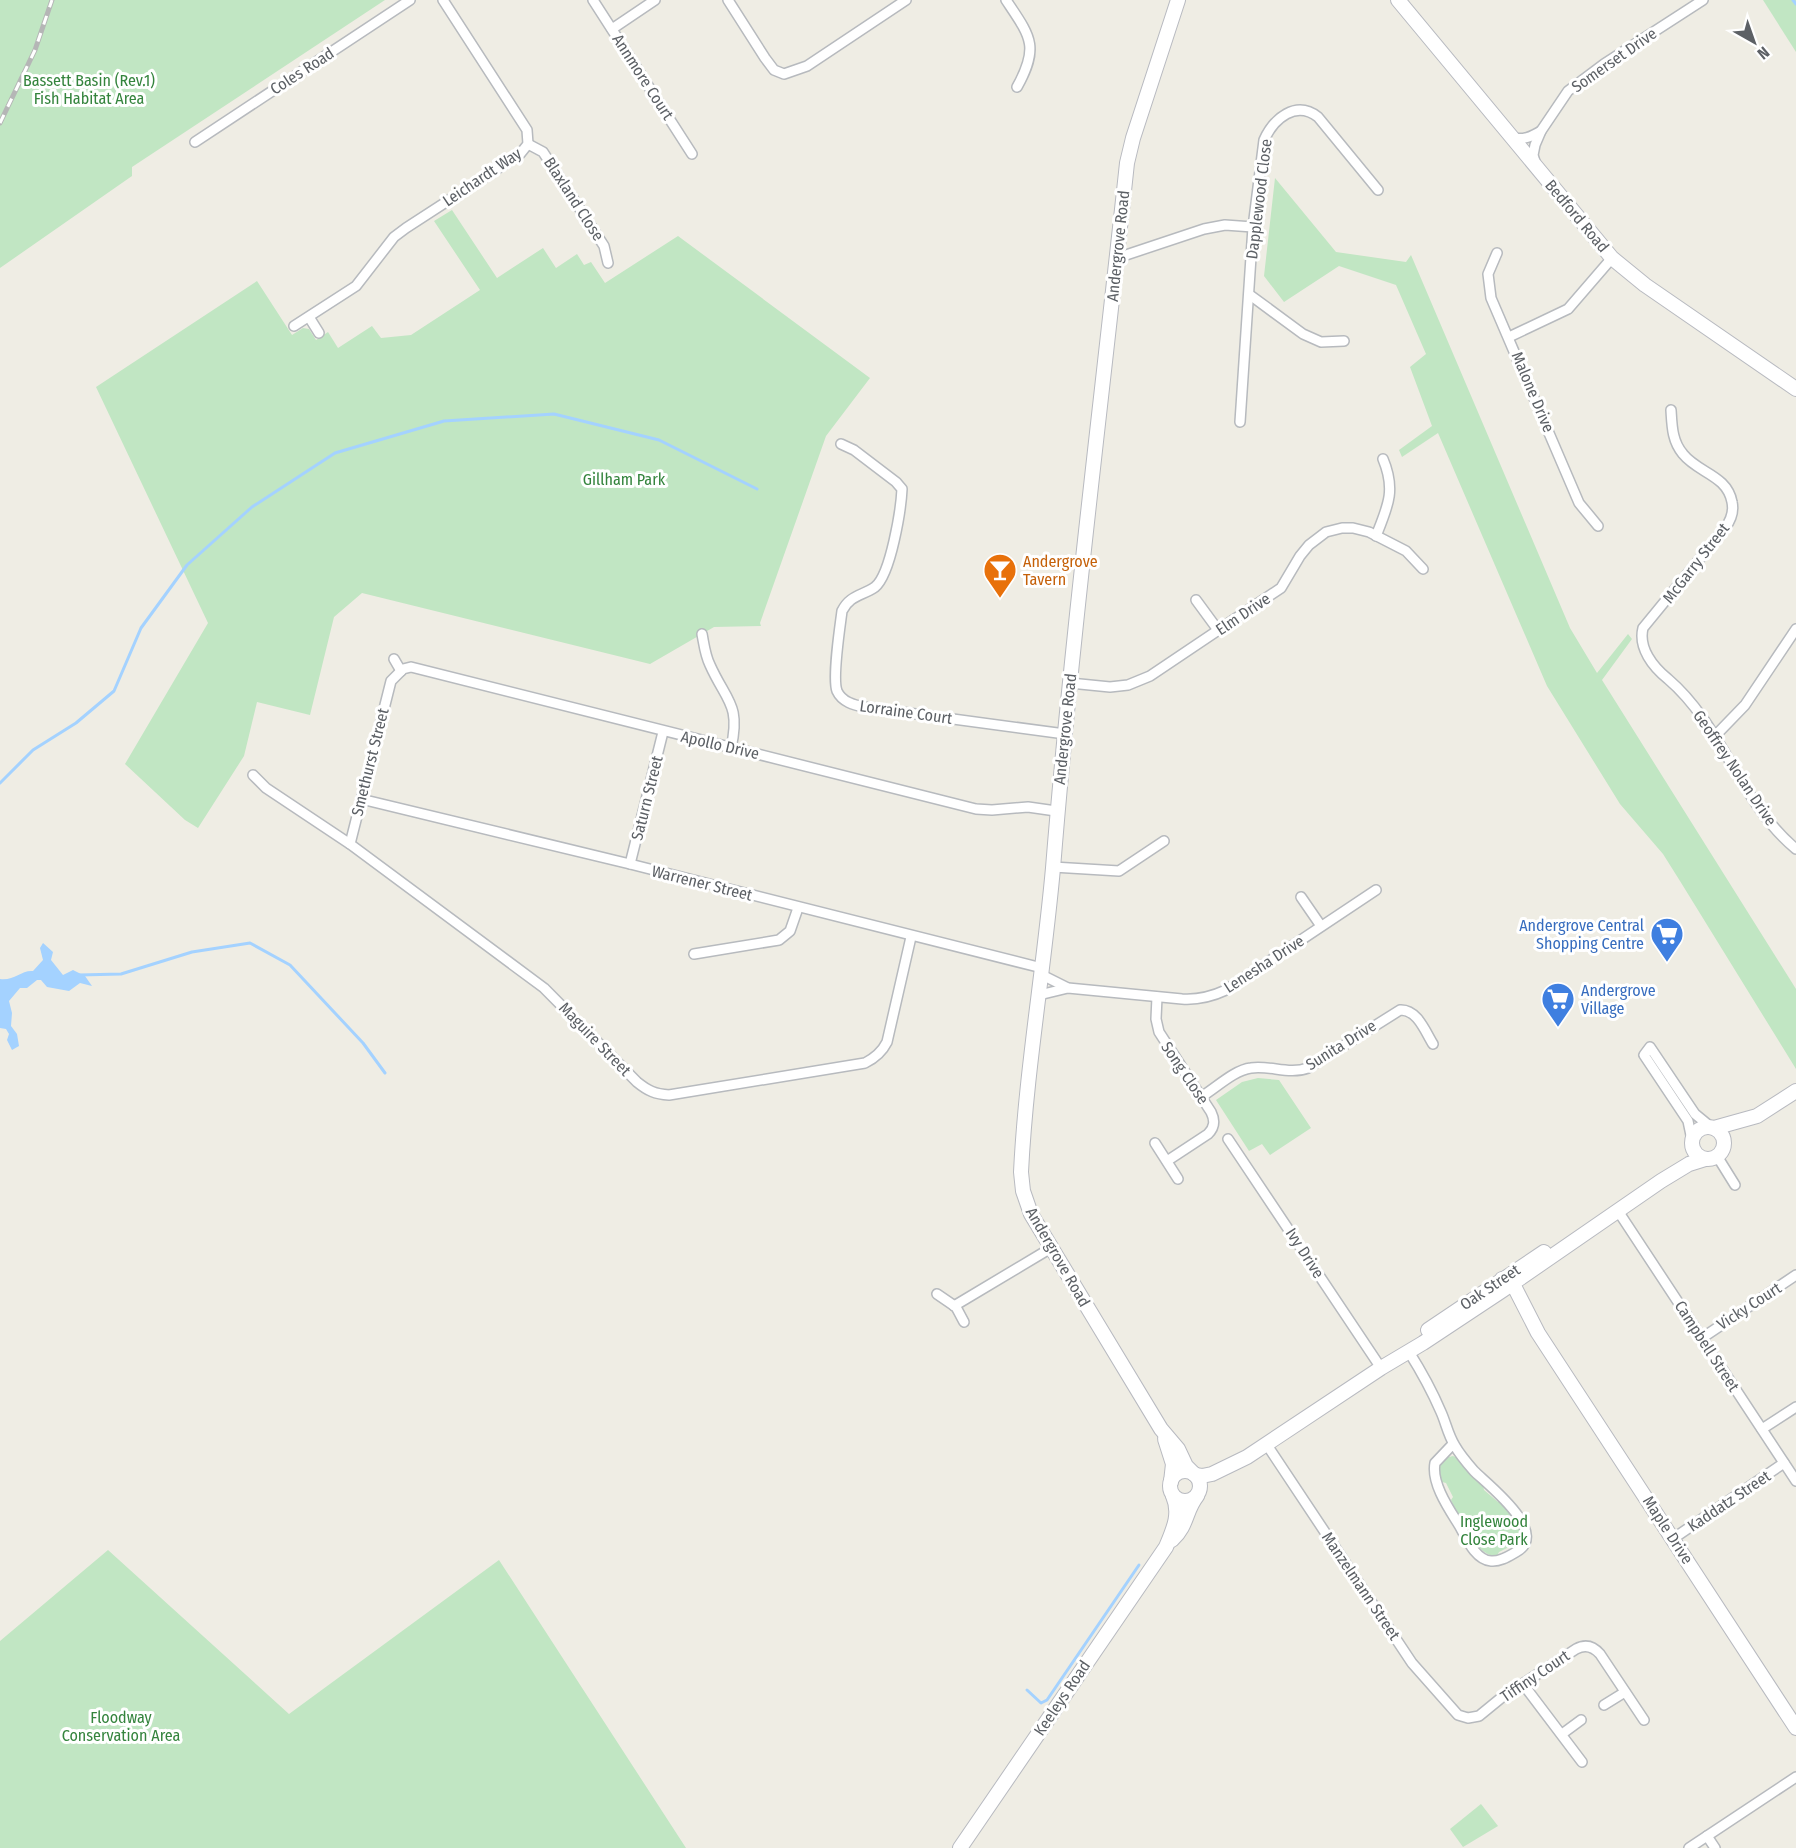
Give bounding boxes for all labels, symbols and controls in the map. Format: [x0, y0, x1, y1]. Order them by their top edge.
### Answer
north arrow [1724, 12, 1784, 72]
street label: Somerset Drive [1568, 24, 1660, 96]
street label: Annmore Court [608, 31, 678, 124]
street label: Coles Road [267, 43, 337, 99]
text: N [1754, 43, 1773, 63]
park label: Bassett Basin (Rev.1) Fish Habitat Area [23, 71, 155, 108]
street label: Dapplewood Close [1242, 138, 1276, 260]
street label: Leichardt Way [439, 143, 526, 210]
street label: Blaxland Close [540, 154, 608, 244]
street label: Bedford Road [1541, 176, 1613, 256]
street label: Andergrove Road [1103, 190, 1133, 302]
street label: Malone Drive [1508, 349, 1559, 435]
park label: Gillham Park [583, 470, 666, 489]
street label: McGarry Street [1659, 518, 1734, 607]
bar icon: Andergrove Tavern [982, 552, 1018, 599]
place label: Andergrove Tavern [1023, 552, 1098, 589]
street label: Elm Drive [1212, 589, 1274, 639]
street label: Andergrove Road [1050, 673, 1080, 785]
street label: Lorraine Court [859, 696, 954, 728]
street label: Smethurst Street [347, 705, 393, 818]
street label: Geoffrey Nolan Drive [1689, 707, 1781, 829]
street label: Apollo Drive [679, 727, 761, 763]
street label: Saturn Street [627, 753, 667, 842]
street label: Warrener Street [650, 861, 755, 905]
place label: Andergrove Central Shopping Centre [1519, 916, 1644, 953]
supermarket icon: Andergrove Central Shopping Centre [1649, 916, 1685, 963]
street label: Lenesha Drive [1220, 931, 1308, 997]
supermarket icon: Andergrove Village [1540, 981, 1576, 1028]
place label: Andergrove Village [1581, 981, 1656, 1018]
street label: Maguire Street [555, 998, 635, 1080]
street label: Sunita Drive [1302, 1016, 1380, 1074]
street label: Song Close [1157, 1038, 1213, 1108]
street label: Andergrove Road [1022, 1204, 1094, 1310]
street label: Ivy Drive [1282, 1224, 1328, 1282]
street label: Oak Street [1456, 1260, 1524, 1314]
street label: Vicky Court [1713, 1278, 1785, 1334]
street label: Campbell Street [1671, 1297, 1744, 1396]
street label: Kaddatz Street [1684, 1466, 1775, 1536]
street label: Maple Drive [1639, 1492, 1697, 1568]
park label: Inglewood Close Park [1460, 1512, 1528, 1549]
street label: Manzelmann Street [1318, 1528, 1405, 1644]
street label: Tiffiny Court [1497, 1646, 1574, 1706]
street label: Keeleys Road [1030, 1657, 1094, 1739]
park label: Floodway Conservation Area [62, 1708, 181, 1745]

